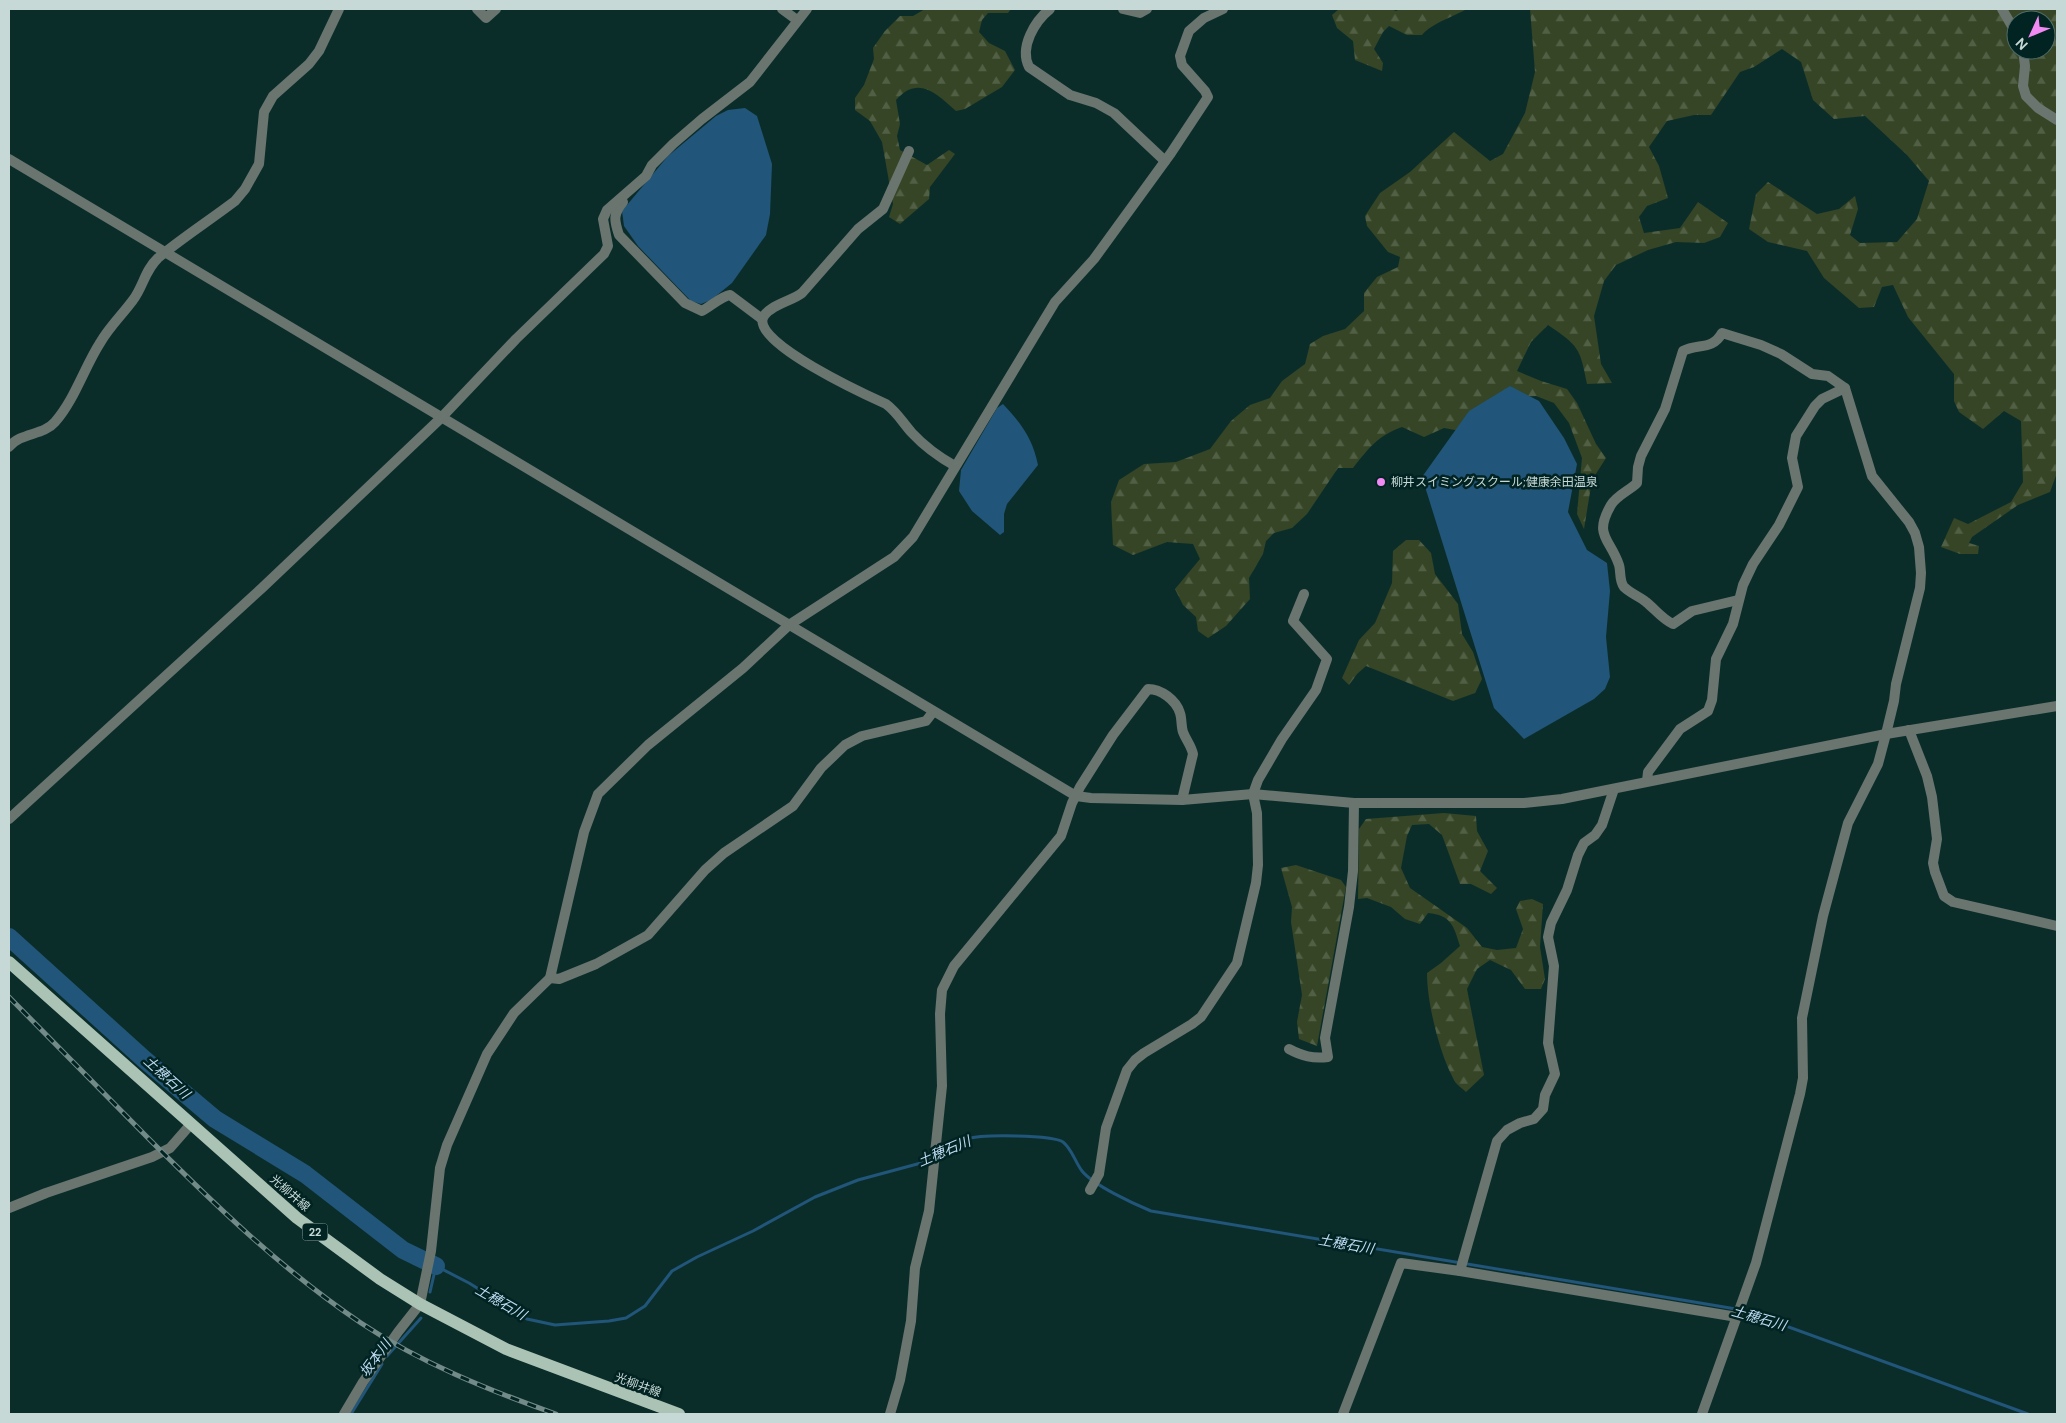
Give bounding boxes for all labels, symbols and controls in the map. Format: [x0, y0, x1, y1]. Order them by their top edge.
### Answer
north arrow [2006, 10, 2056, 60]
text: N [2012, 34, 2032, 54]
place label: 柳井スイミングスクール;健康余田温泉 [1391, 474, 1598, 490]
marker: 柳井スイミングスクール;健康余田温泉 [1375, 476, 1387, 488]
water label: 土穂石川 [140, 1052, 195, 1104]
water label: 土穂石川 [915, 1131, 975, 1170]
street label: 光柳井線 [267, 1171, 313, 1215]
road number: 22 [302, 1224, 328, 1240]
water label: 土穂石川 [1317, 1230, 1377, 1258]
water label: 土穂石川 [472, 1280, 531, 1325]
water label: 土穂石川 [1730, 1302, 1790, 1335]
water label: 坂本川 [355, 1334, 396, 1380]
street label: 光柳井線 [613, 1369, 663, 1401]

